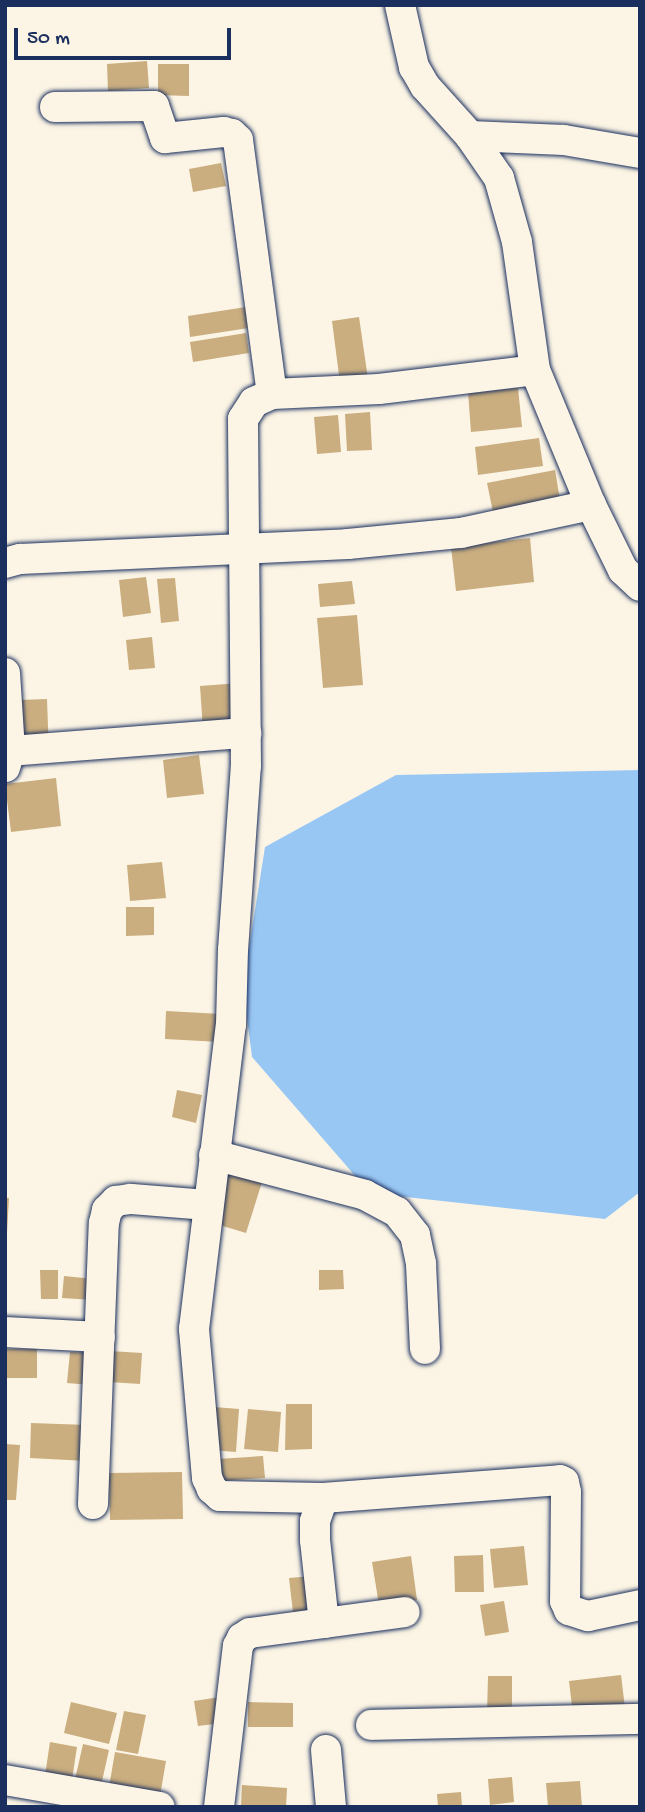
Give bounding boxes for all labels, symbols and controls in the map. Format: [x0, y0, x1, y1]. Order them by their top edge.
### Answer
scale bar [18, 14, 234, 58]
text: 50 m [27, 27, 70, 52]

